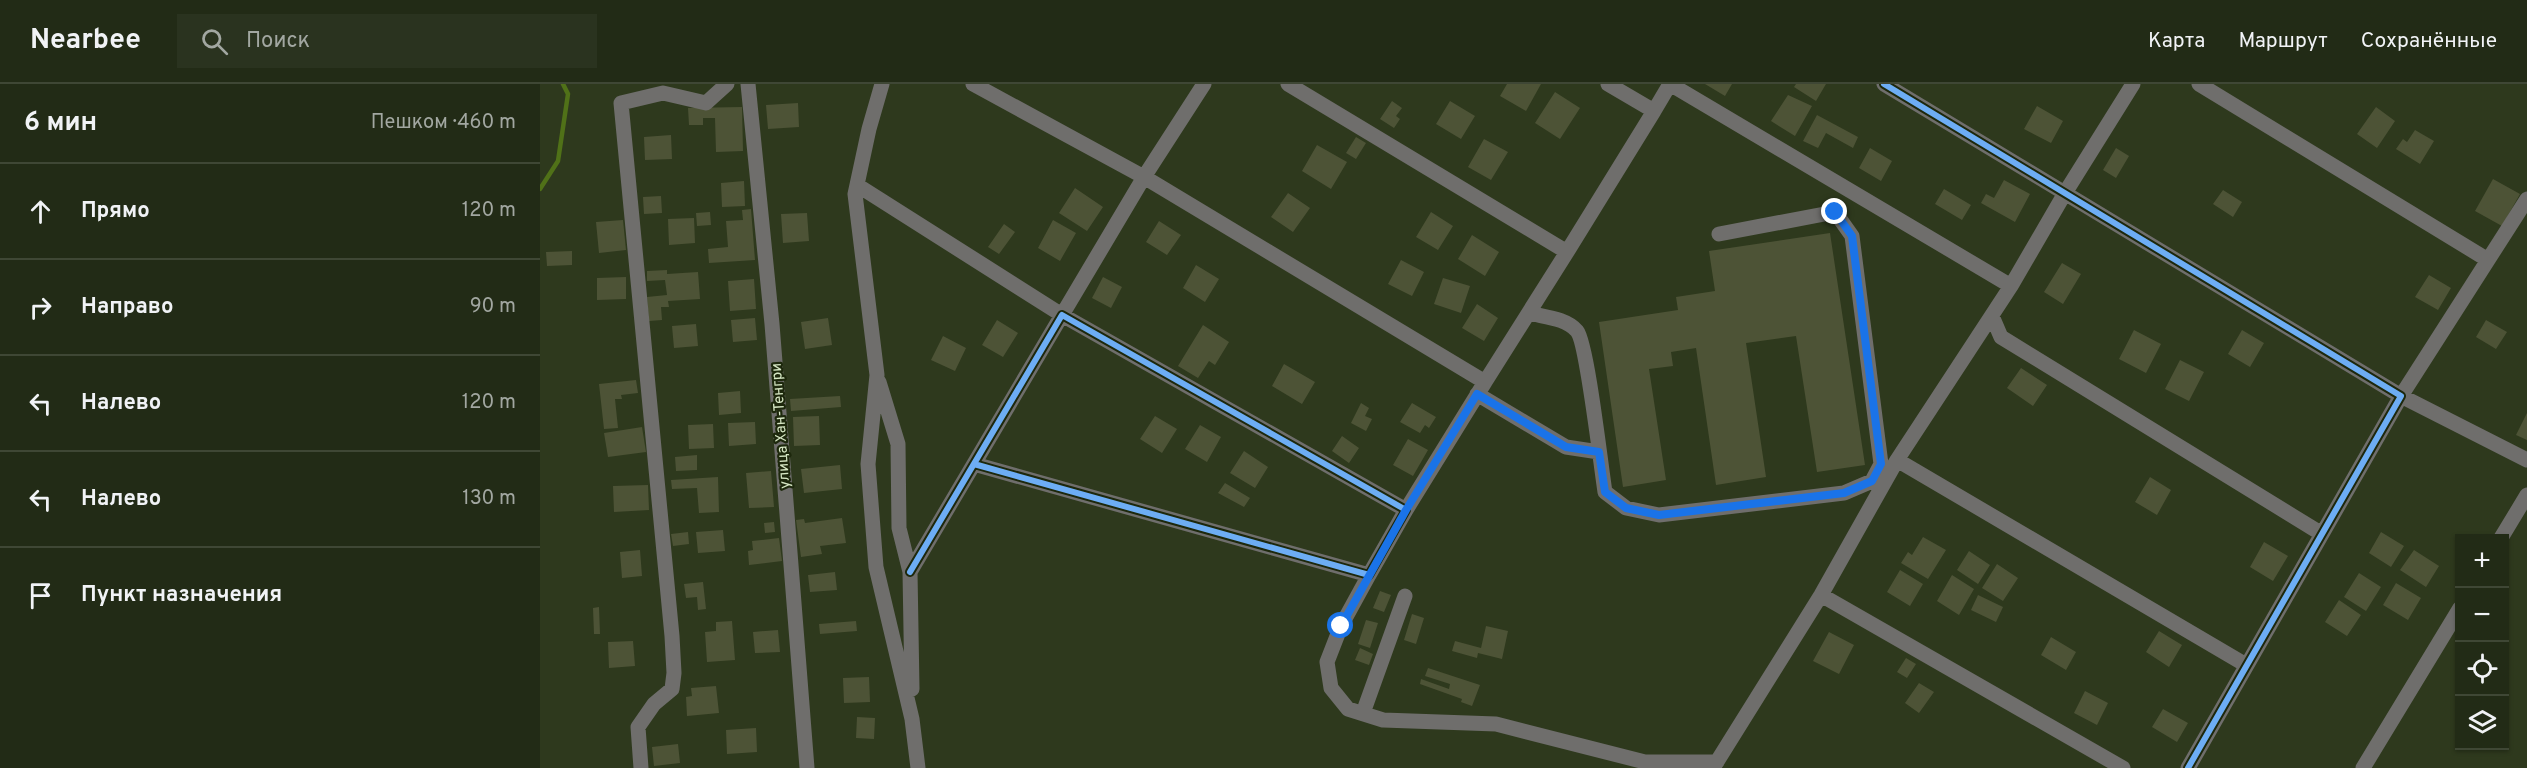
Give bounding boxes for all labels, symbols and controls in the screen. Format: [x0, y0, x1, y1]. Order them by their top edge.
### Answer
search box [177, 14, 597, 68]
text: Nearbee [30, 23, 141, 59]
icon: search [198, 25, 231, 58]
text: Поиск [246, 28, 310, 55]
text: Карта [2148, 28, 2205, 55]
text: Маршрут [2238, 28, 2328, 55]
text: Сохранённые [2361, 28, 2497, 55]
text: 6 мин [24, 107, 97, 140]
text: Пешком · 460 m [371, 110, 516, 136]
icon: ahead [24, 195, 57, 228]
text: Прямо [81, 198, 150, 225]
text: 120 m [462, 198, 516, 224]
route end [1821, 198, 1847, 224]
icon: right [24, 291, 57, 324]
text: Направо [81, 294, 173, 321]
text: 90 m [470, 294, 516, 320]
street label: улица Хан-Тенгри [768, 362, 795, 489]
icon: left [24, 387, 57, 420]
text: Налево [81, 390, 161, 417]
text: 120 m [462, 390, 516, 416]
icon: left [24, 483, 57, 516]
text: Налево [81, 486, 161, 513]
text: 130 m [462, 486, 516, 512]
map controls [2455, 534, 2509, 750]
button: + [2455, 534, 2509, 588]
icon: arrive [24, 579, 57, 612]
text: Пункт назначения [81, 582, 282, 609]
button: − [2455, 588, 2509, 642]
route start [1327, 612, 1353, 638]
button: locate [2455, 642, 2509, 696]
button: layers [2455, 696, 2509, 750]

